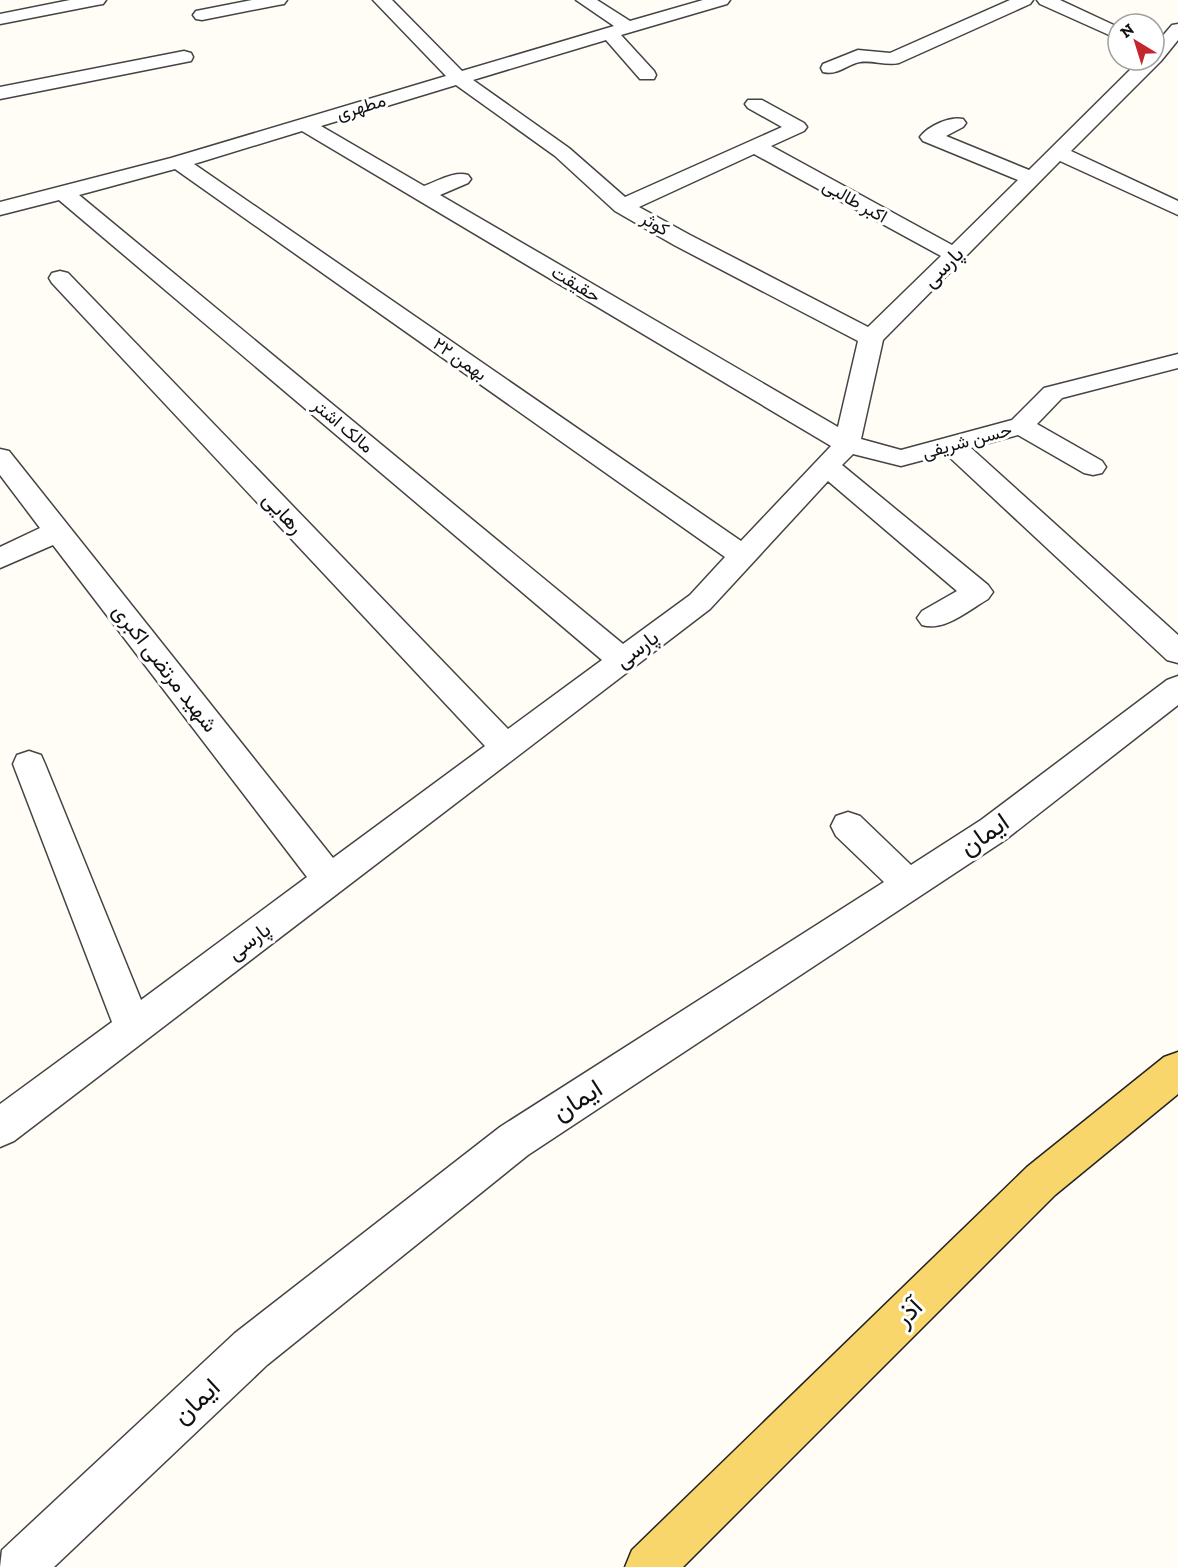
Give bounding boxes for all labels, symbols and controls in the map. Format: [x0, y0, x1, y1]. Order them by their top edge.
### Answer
north arrow [1106, 12, 1166, 72]
text: N [1116, 19, 1138, 42]
street label: مطهری [334, 89, 388, 125]
street label: اکبر طالبی [819, 174, 891, 228]
street label: کوثر [636, 207, 673, 241]
street label: پارسی [917, 241, 970, 294]
street label: حقیقت [548, 261, 604, 307]
street label: ۲۲ بهمن [429, 333, 491, 385]
street label: مالک اشتر [307, 394, 378, 458]
street label: حسن شریفی [920, 419, 1014, 463]
street label: رهایی [257, 486, 309, 540]
street label: شهید مرتضی اکبری [107, 599, 223, 737]
street label: پارسی [610, 624, 665, 675]
street label: ایمان [953, 806, 1015, 862]
street label: پارسی [222, 916, 277, 967]
street label: ایمان [546, 1072, 608, 1128]
street label: آذر [886, 1290, 930, 1334]
street label: ایمان [166, 1371, 226, 1431]

